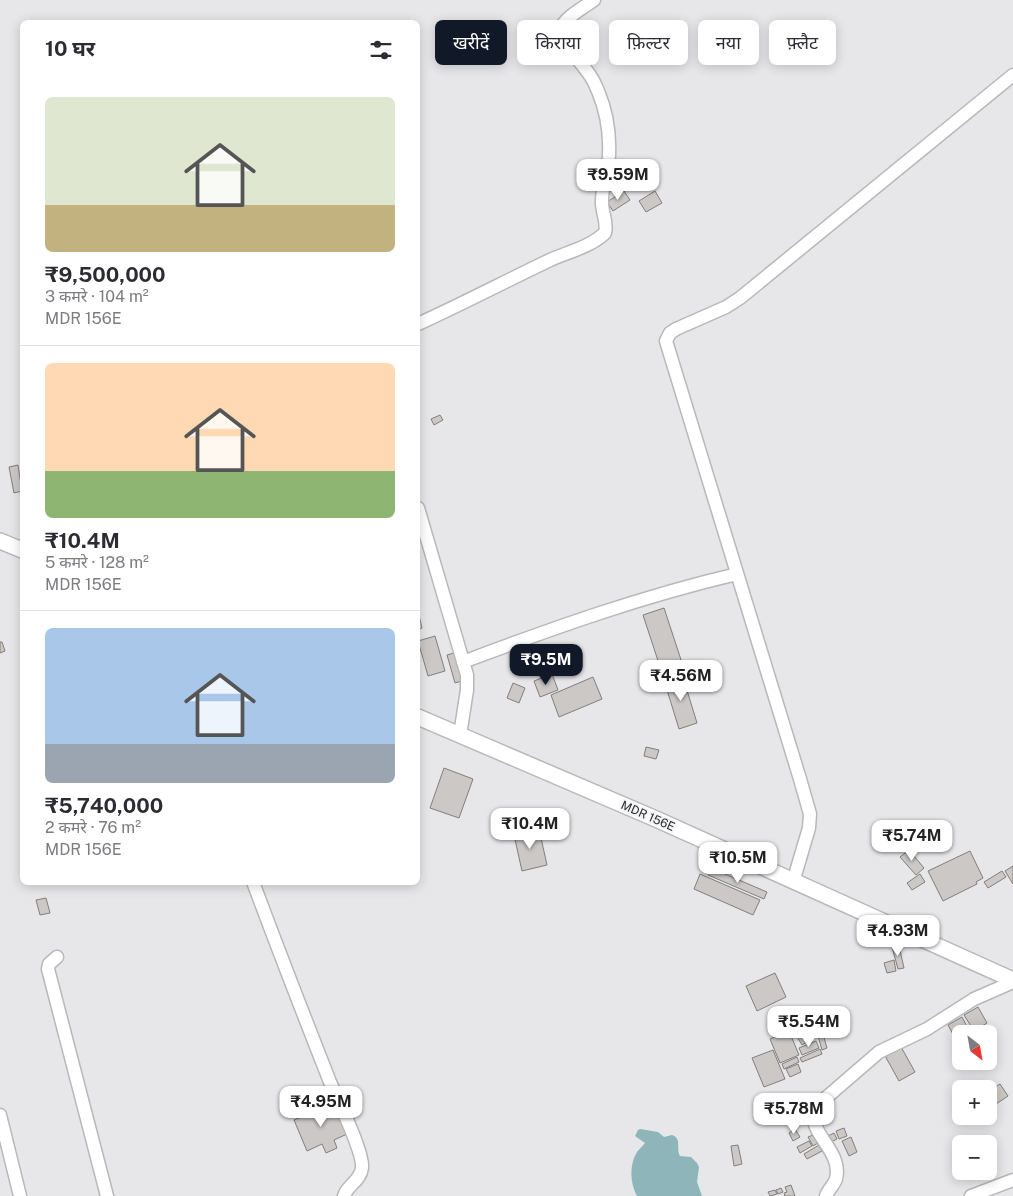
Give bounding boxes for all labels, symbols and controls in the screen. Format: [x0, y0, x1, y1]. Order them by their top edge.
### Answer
chip: खरीदें [435, 20, 507, 65]
chip: किराया [517, 20, 599, 65]
chip: फ़िल्टर [609, 20, 688, 65]
chip: नया [698, 20, 759, 65]
chip: फ़्लैट [769, 20, 836, 65]
text: 10 घर [45, 36, 95, 61]
icon: filters [367, 36, 395, 64]
icon: home [175, 130, 265, 220]
pin: ₹9.59M [577, 158, 659, 201]
text: ₹9.59M [587, 165, 649, 184]
text: ₹9,500,000 [45, 262, 166, 287]
text: 3 कमरे · 104 m² [45, 287, 149, 306]
text: MDR 156E [45, 309, 122, 328]
icon: home [175, 395, 265, 485]
text: ₹10.4M [45, 528, 120, 553]
text: 5 कमरे · 128 m² [45, 553, 149, 572]
text: MDR 156E [45, 575, 122, 594]
pin: ₹9.5M [511, 644, 581, 686]
text: ₹9.5M [521, 650, 571, 669]
icon: home [175, 660, 265, 750]
pin: ₹4.56M [640, 660, 722, 702]
text: ₹4.56M [650, 666, 712, 685]
text: ₹5,740,000 [45, 793, 163, 818]
street label: MDR 156E [619, 798, 677, 834]
pin: ₹10.4M [489, 808, 571, 850]
text: ₹10.4M [502, 814, 558, 833]
text: 2 कमरे · 76 m² [45, 818, 141, 837]
pin: ₹5.74M [871, 820, 953, 862]
text: ₹5.74M [882, 826, 942, 845]
text: MDR 156E [45, 840, 122, 859]
pin: ₹10.5M [697, 842, 779, 884]
text: ₹10.5M [709, 848, 767, 867]
pin: ₹4.93M [857, 914, 939, 957]
text: ₹4.93M [868, 921, 928, 940]
pin: ₹5.54M [768, 1006, 850, 1048]
text: ₹5.54M [778, 1012, 840, 1031]
north arrow [952, 1025, 998, 1070]
map controls [952, 1025, 997, 1180]
button: + [952, 1080, 997, 1125]
pin: ₹4.95M [280, 1086, 362, 1128]
text: ₹4.95M [290, 1092, 352, 1111]
pin: ₹5.78M [753, 1092, 835, 1135]
text: ₹5.78M [764, 1099, 824, 1118]
button: − [952, 1135, 997, 1180]

